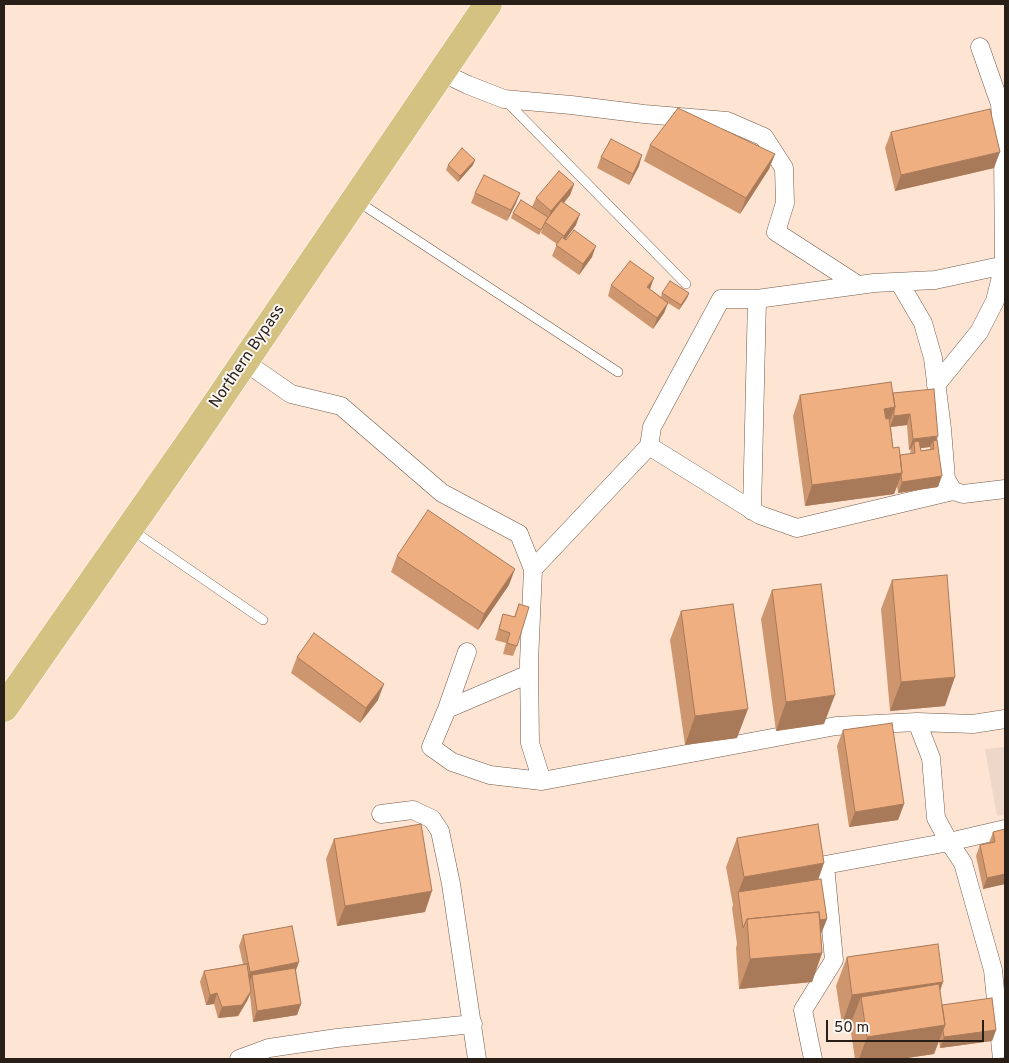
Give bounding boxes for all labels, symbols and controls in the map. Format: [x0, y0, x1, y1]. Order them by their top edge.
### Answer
street label: Northern Bypass [206, 302, 290, 412]
scale bar [829, 1010, 986, 1042]
text: 50 m [834, 1019, 869, 1038]

